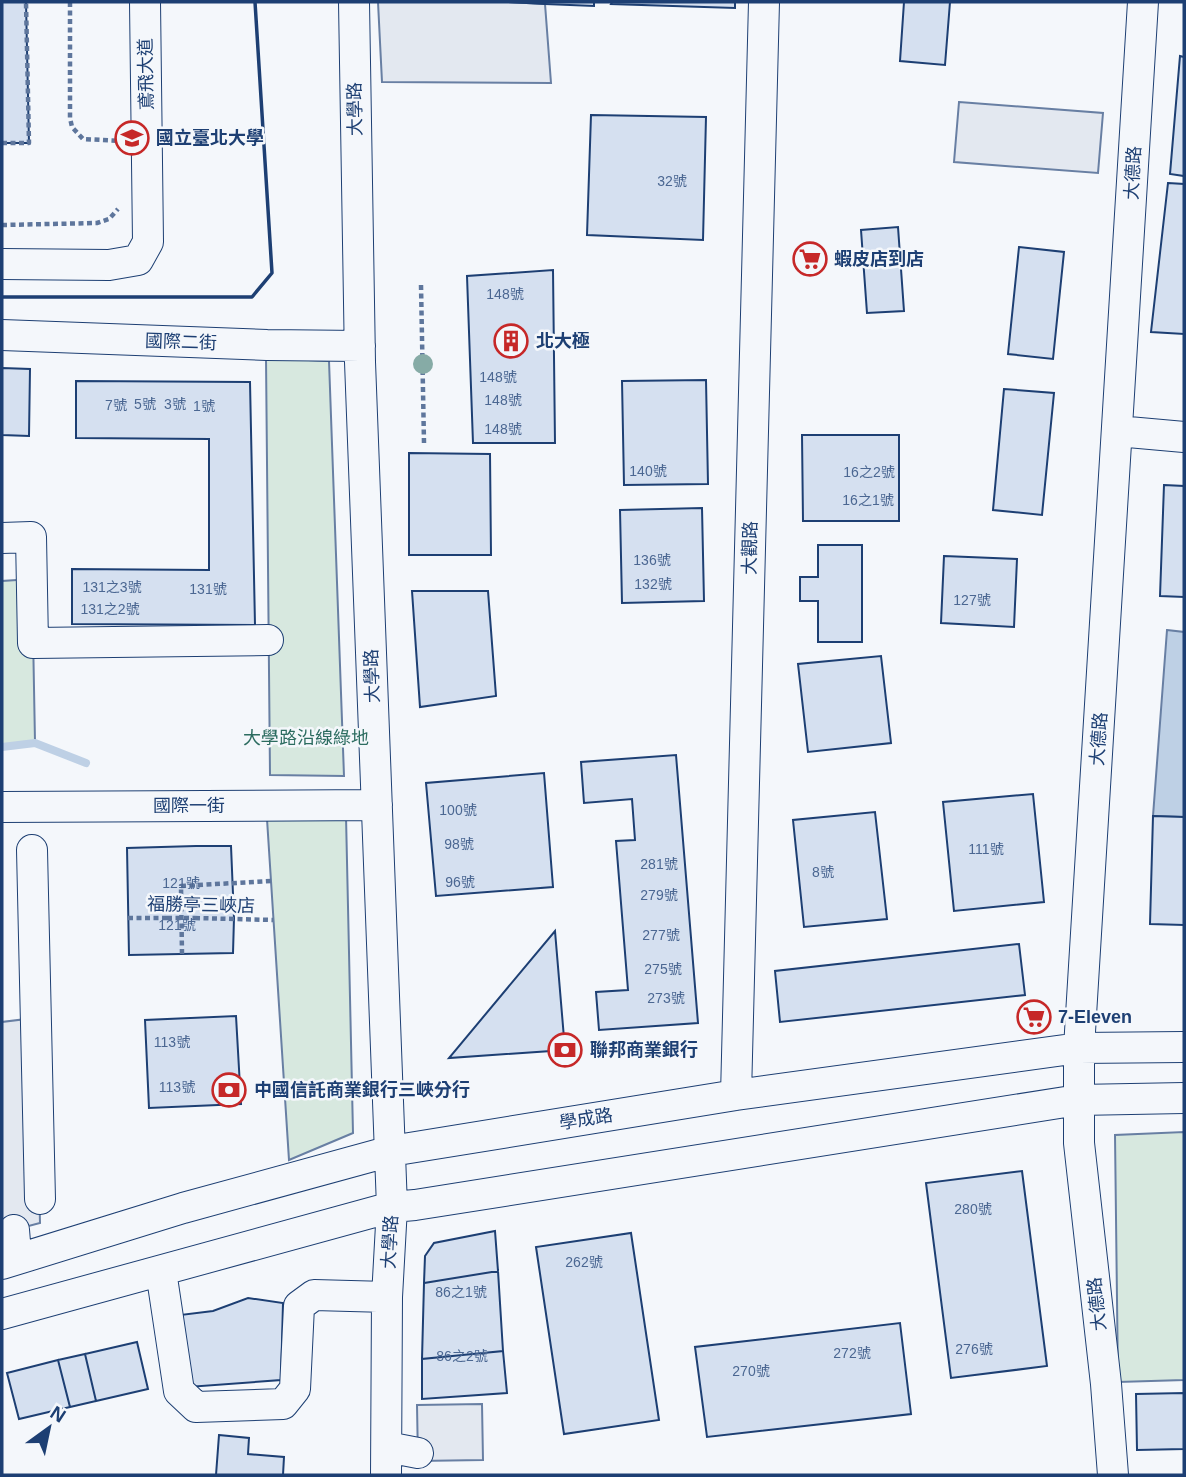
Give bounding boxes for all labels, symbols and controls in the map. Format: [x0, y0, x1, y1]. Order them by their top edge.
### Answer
street label: 鳶飛大道 [135, 38, 157, 110]
street label: 大學路 [345, 82, 365, 136]
school or university icon: 國立臺北大學 [113, 119, 151, 157]
place label: 國立臺北大學 [156, 128, 264, 148]
street label: 大德路 [1122, 146, 1144, 200]
house number: 32號 [657, 173, 687, 189]
supermarket icon: 蝦皮店到店 [791, 240, 829, 278]
place label: 蝦皮店到店 [834, 249, 924, 269]
house number: 148號 [486, 286, 524, 302]
building icon: 北大極 [492, 322, 530, 360]
street label: 國際二街 [145, 331, 217, 353]
place label: 北大極 [536, 331, 590, 351]
house number: 148號 [479, 369, 517, 385]
house number: 148號 [484, 392, 522, 408]
house number: 5號 [134, 396, 156, 412]
house number: 3號 [164, 396, 186, 412]
house number: 7號 [105, 397, 127, 413]
house number: 1號 [193, 398, 215, 414]
house number: 148號 [484, 421, 522, 437]
house number: 140號 [629, 463, 667, 479]
house number: 16之2號 [843, 464, 895, 480]
house number: 16之1號 [842, 492, 894, 508]
street label: 大觀路 [740, 521, 760, 575]
house number: 136號 [633, 552, 671, 568]
house number: 132號 [634, 576, 672, 592]
house number: 131之3號 [82, 579, 142, 595]
house number: 131號 [189, 581, 227, 597]
house number: 127號 [953, 592, 991, 608]
house number: 131之2號 [80, 601, 140, 617]
street label: 大學路 [361, 649, 383, 703]
street label: 大德路 [1087, 711, 1111, 767]
park label: 大學路沿線綠地 [243, 728, 369, 748]
street label: 國際一街 [153, 796, 225, 816]
house number: 100號 [439, 802, 477, 818]
house number: 98號 [444, 836, 474, 852]
house number: 111號 [968, 841, 1004, 857]
house number: 281號 [640, 856, 678, 872]
house number: 8號 [812, 864, 834, 880]
house number: 96號 [445, 874, 475, 890]
house number: 121號 [162, 875, 200, 891]
house number: 279號 [640, 887, 678, 903]
street label: 福勝亭三峽店 [147, 894, 255, 916]
house number: 121號 [158, 917, 196, 933]
house number: 277號 [642, 927, 680, 943]
house number: 275號 [644, 961, 682, 977]
house number: 273號 [647, 990, 685, 1006]
supermarket icon: 7-Eleven [1015, 998, 1053, 1036]
place label: 7-Eleven [1058, 1007, 1132, 1027]
bank icon: 聯邦商業銀行 [546, 1031, 584, 1069]
house number: 113號 [154, 1034, 190, 1050]
place label: 聯邦商業銀行 [590, 1039, 698, 1060]
bank icon: 中國信託商業銀行三峽分行 [210, 1071, 248, 1109]
house number: 113號 [159, 1079, 195, 1095]
place label: 中國信託商業銀行三峽分行 [254, 1079, 470, 1100]
street label: 學成路 [558, 1105, 614, 1133]
house number: 280號 [954, 1201, 992, 1217]
street label: 大學路 [379, 1215, 401, 1269]
house number: 262號 [565, 1254, 603, 1270]
street label: 大德路 [1084, 1276, 1110, 1332]
house number: 86之1號 [435, 1284, 487, 1300]
house number: 276號 [955, 1341, 993, 1357]
house number: 272號 [833, 1345, 871, 1361]
house number: 86之2號 [436, 1348, 488, 1364]
house number: 270號 [732, 1363, 770, 1379]
north arrow [14, 1393, 84, 1463]
text: N [47, 1402, 69, 1427]

